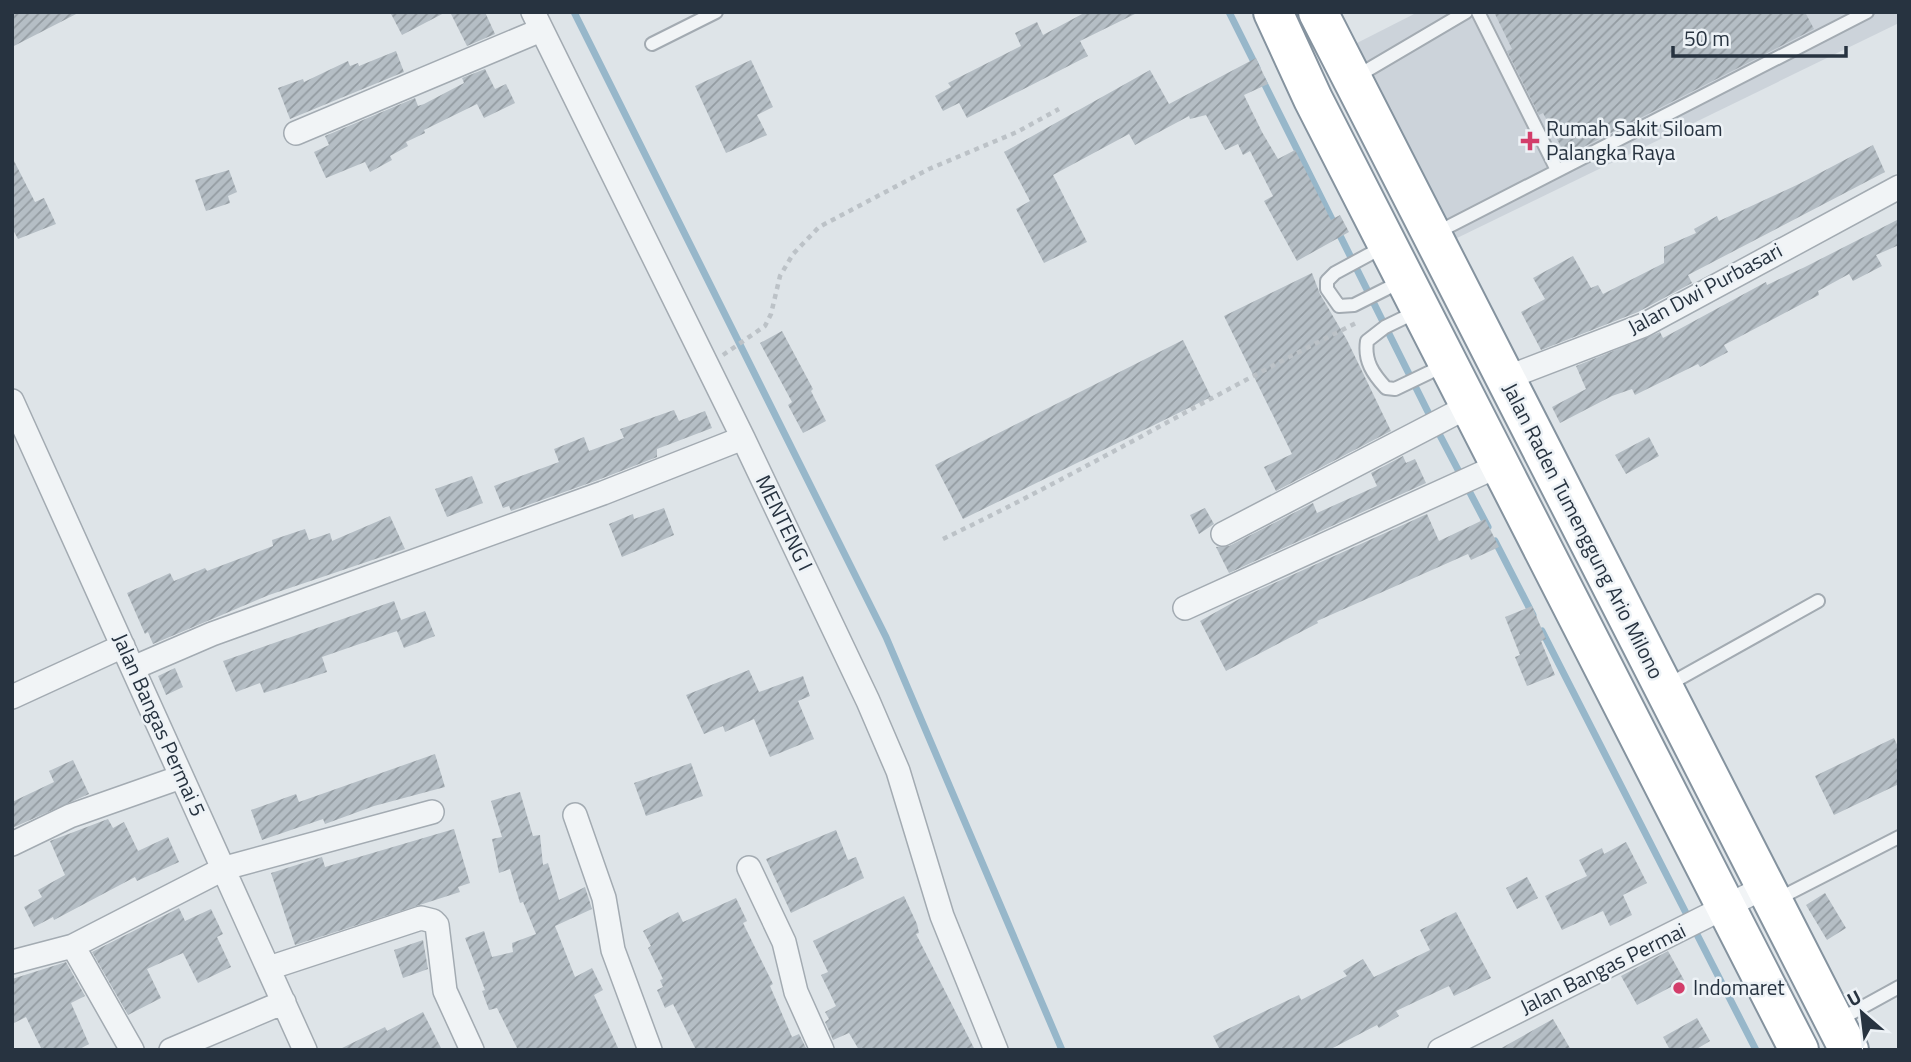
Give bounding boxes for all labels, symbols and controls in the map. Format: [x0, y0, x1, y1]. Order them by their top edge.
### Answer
scale bar [1673, 14, 1846, 58]
text: 50 m [1684, 22, 1730, 54]
place label: Rumah Sakit Siloam Palangka Raya [1546, 112, 1723, 168]
marker: Rumah Sakit Siloam Palangka Raya [1520, 131, 1540, 151]
street label: Jalan Dwi Purbasari [1621, 234, 1788, 342]
street label: Jalan Raden Tumenggung Ario Milono [1495, 377, 1673, 684]
street label: MENTENG I [748, 469, 822, 576]
street label: Jalan Bangas Permai 5 [105, 628, 215, 821]
street label: Jalan Bangas Permai [1514, 914, 1691, 1022]
place label: Indomaret [1693, 971, 1785, 1003]
north arrow [1827, 978, 1897, 1048]
marker: Indomaret [1671, 980, 1687, 996]
text: U [1841, 982, 1866, 1013]

